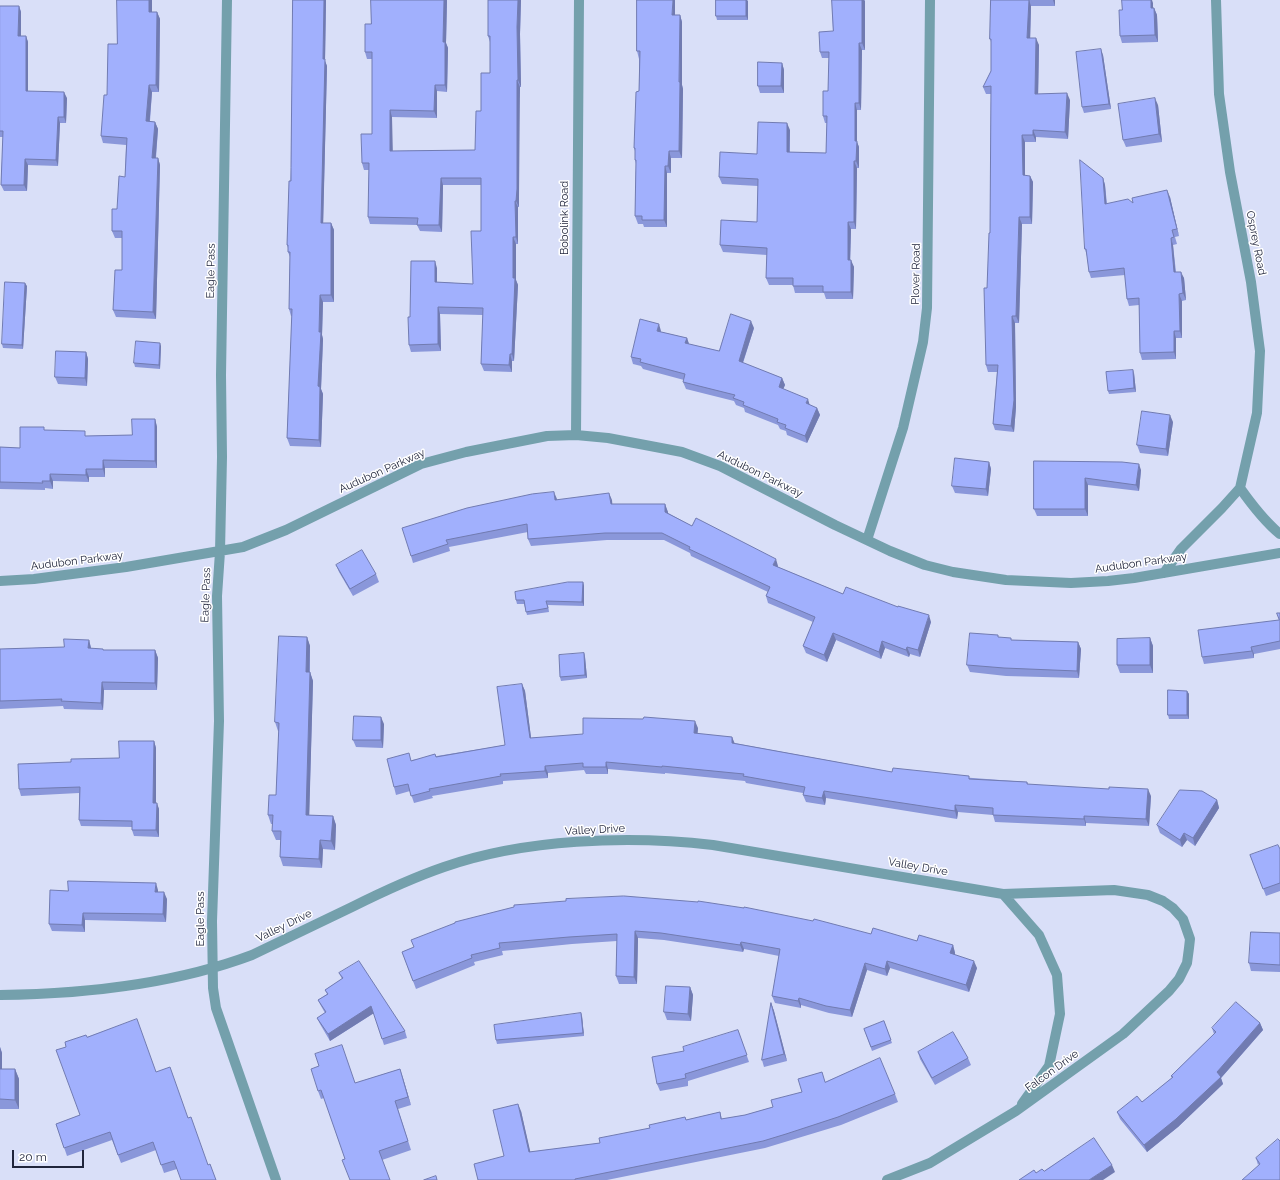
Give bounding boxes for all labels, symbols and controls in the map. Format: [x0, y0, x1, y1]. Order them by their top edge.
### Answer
street label: Bobolink Road [558, 181, 572, 255]
street label: Osprey Road [1243, 210, 1269, 276]
street label: Eagle Pass [204, 243, 218, 299]
street label: Plover Road [909, 243, 923, 305]
street label: Audubon Parkway [337, 446, 427, 496]
street label: Audubon Parkway [715, 448, 805, 500]
street label: Audubon Parkway [30, 549, 124, 573]
street label: Audubon Parkway [1094, 550, 1188, 576]
street label: Eagle Pass [198, 567, 214, 623]
street label: Valley Drive [565, 822, 625, 838]
street label: Valley Drive [887, 855, 949, 879]
street label: Eagle Pass [194, 891, 208, 947]
street label: Valley Drive [254, 907, 314, 945]
street label: Falcon Drive [1023, 1047, 1081, 1095]
scale bar [14, 1142, 86, 1168]
text: 20 m [19, 1150, 47, 1164]

